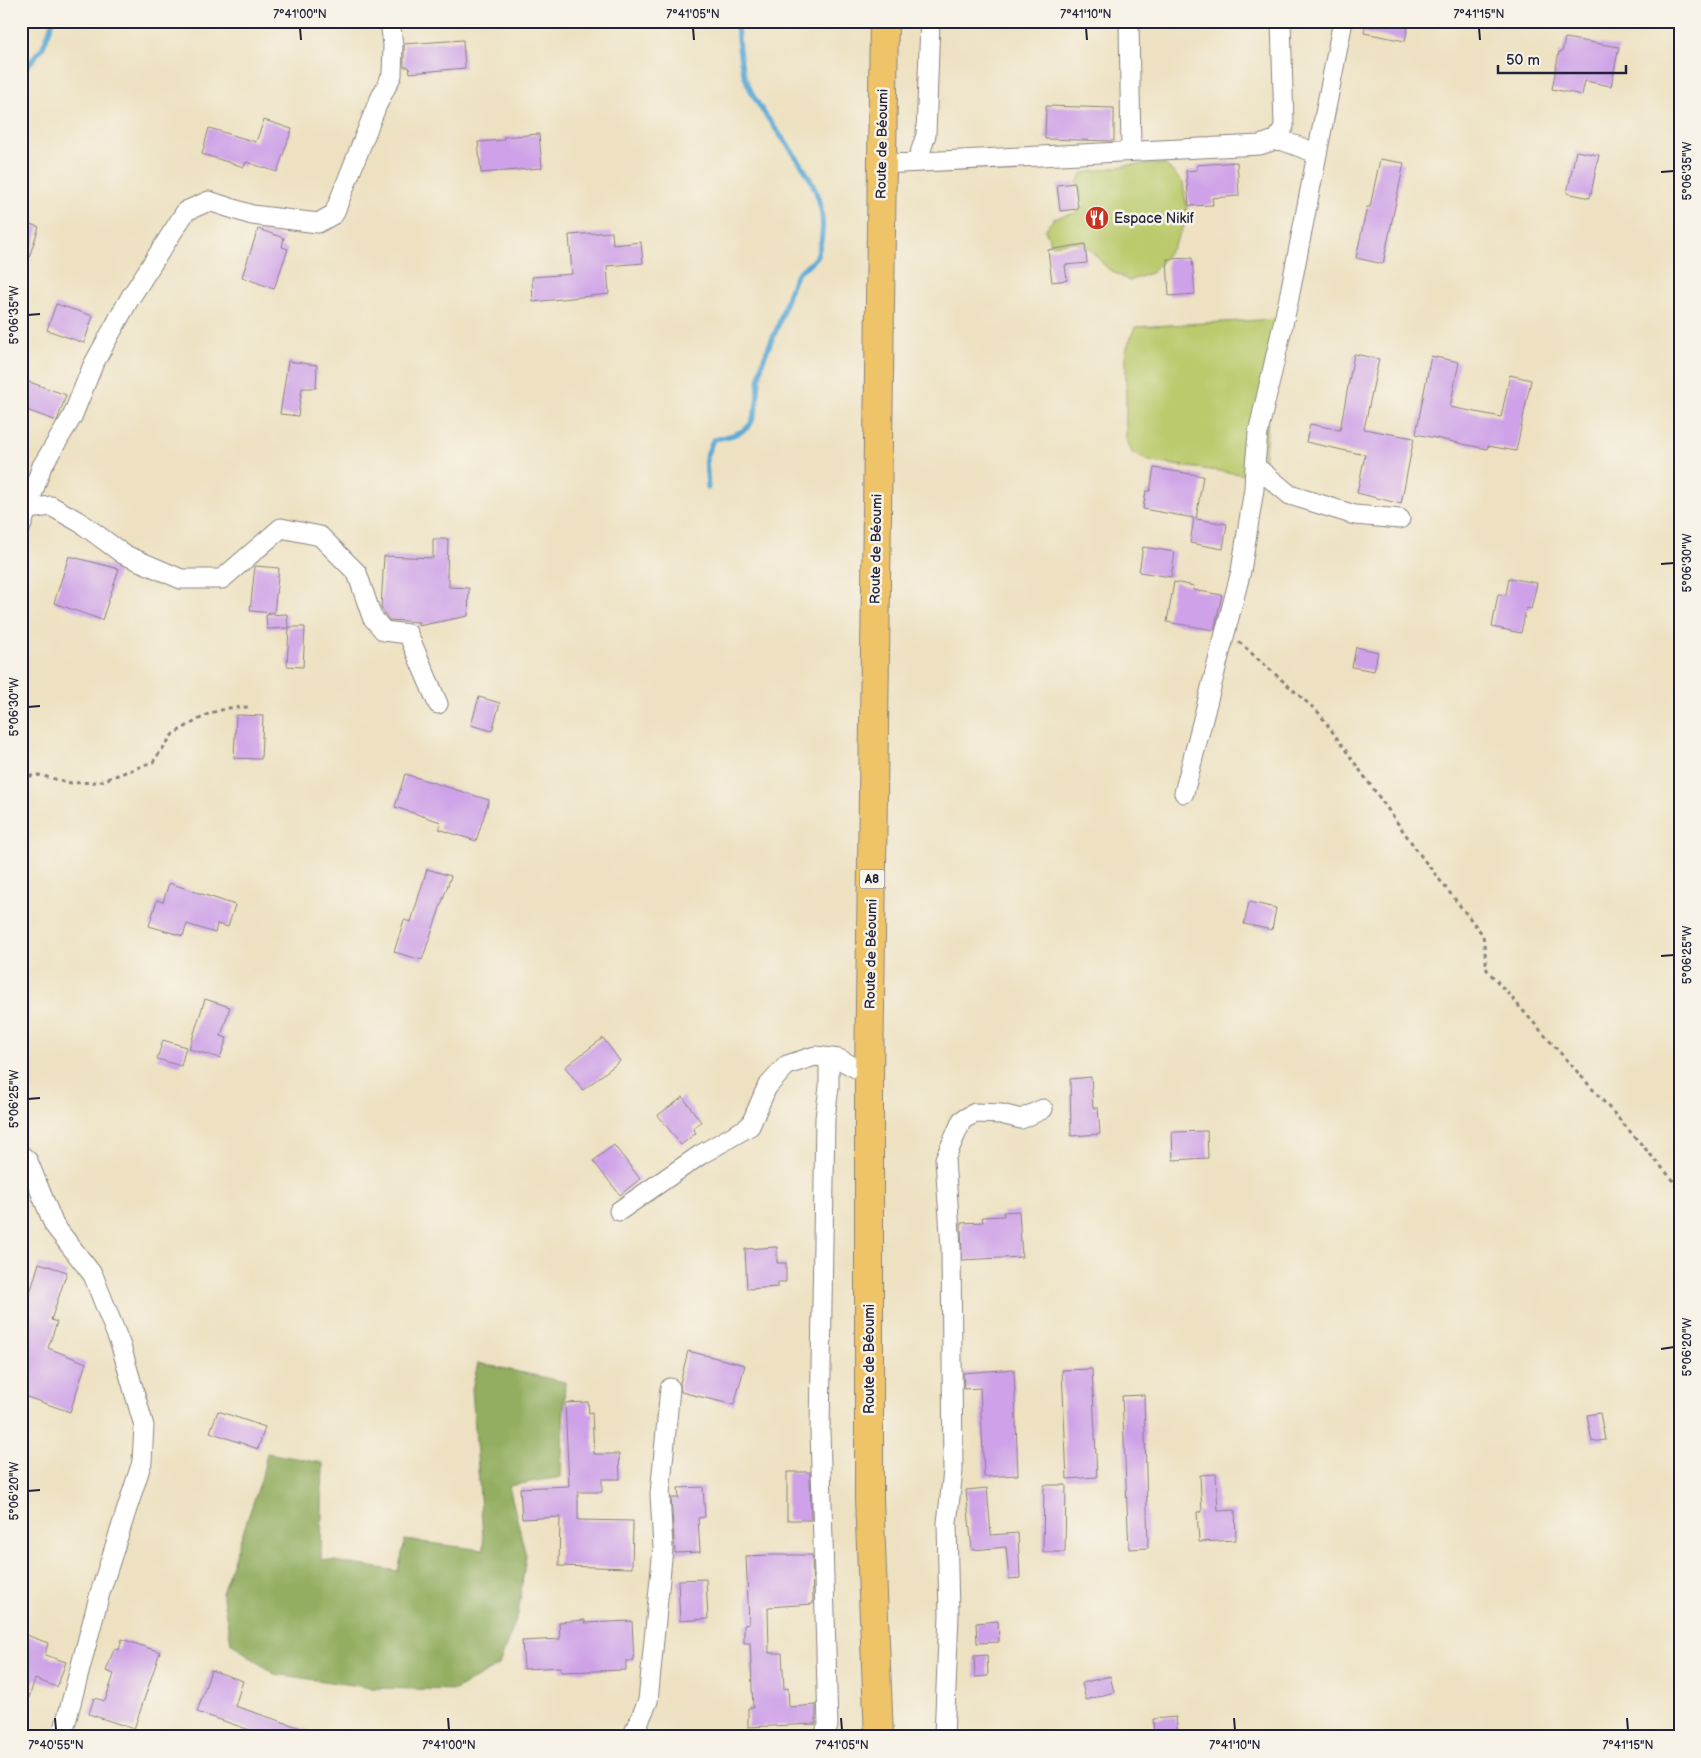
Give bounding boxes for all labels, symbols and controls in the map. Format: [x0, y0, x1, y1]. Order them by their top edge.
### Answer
text: 7°41'00"N [273, 7, 327, 22]
text: 7°41'05"N [666, 7, 720, 22]
text: 7°41'10"N [1060, 7, 1112, 22]
text: 7°41'15"N [1453, 7, 1505, 22]
scale bar [1498, 42, 1626, 74]
text: 50 m [1506, 51, 1540, 70]
street label: Route de Béoumi [873, 89, 891, 199]
text: 5°06'35"W [1680, 141, 1695, 201]
restaurant icon: Espace Nikif [1084, 205, 1110, 231]
place label: Espace Nikif [1114, 210, 1195, 227]
text: 5°06'35"W [7, 285, 22, 345]
street label: Route de Béoumi [867, 494, 885, 604]
text: 5°06'30"W [1680, 533, 1695, 593]
text: 5°06'30"W [7, 677, 22, 737]
road number: A8 [860, 870, 884, 889]
street label: Route de Béoumi [862, 899, 880, 1009]
text: 5°06'25"W [1680, 926, 1695, 984]
text: 5°06'25"W [7, 1070, 22, 1128]
street label: Route de Béoumi [861, 1304, 878, 1414]
text: 5°06'20"W [1680, 1317, 1695, 1376]
text: 5°06'20"W [7, 1461, 22, 1520]
text: 7°40'55"N [28, 1738, 84, 1753]
text: 7°41'00"N [422, 1738, 476, 1753]
text: 7°41'05"N [815, 1738, 869, 1753]
text: 7°41'10"N [1209, 1738, 1261, 1753]
text: 7°41'15"N [1602, 1738, 1654, 1753]

